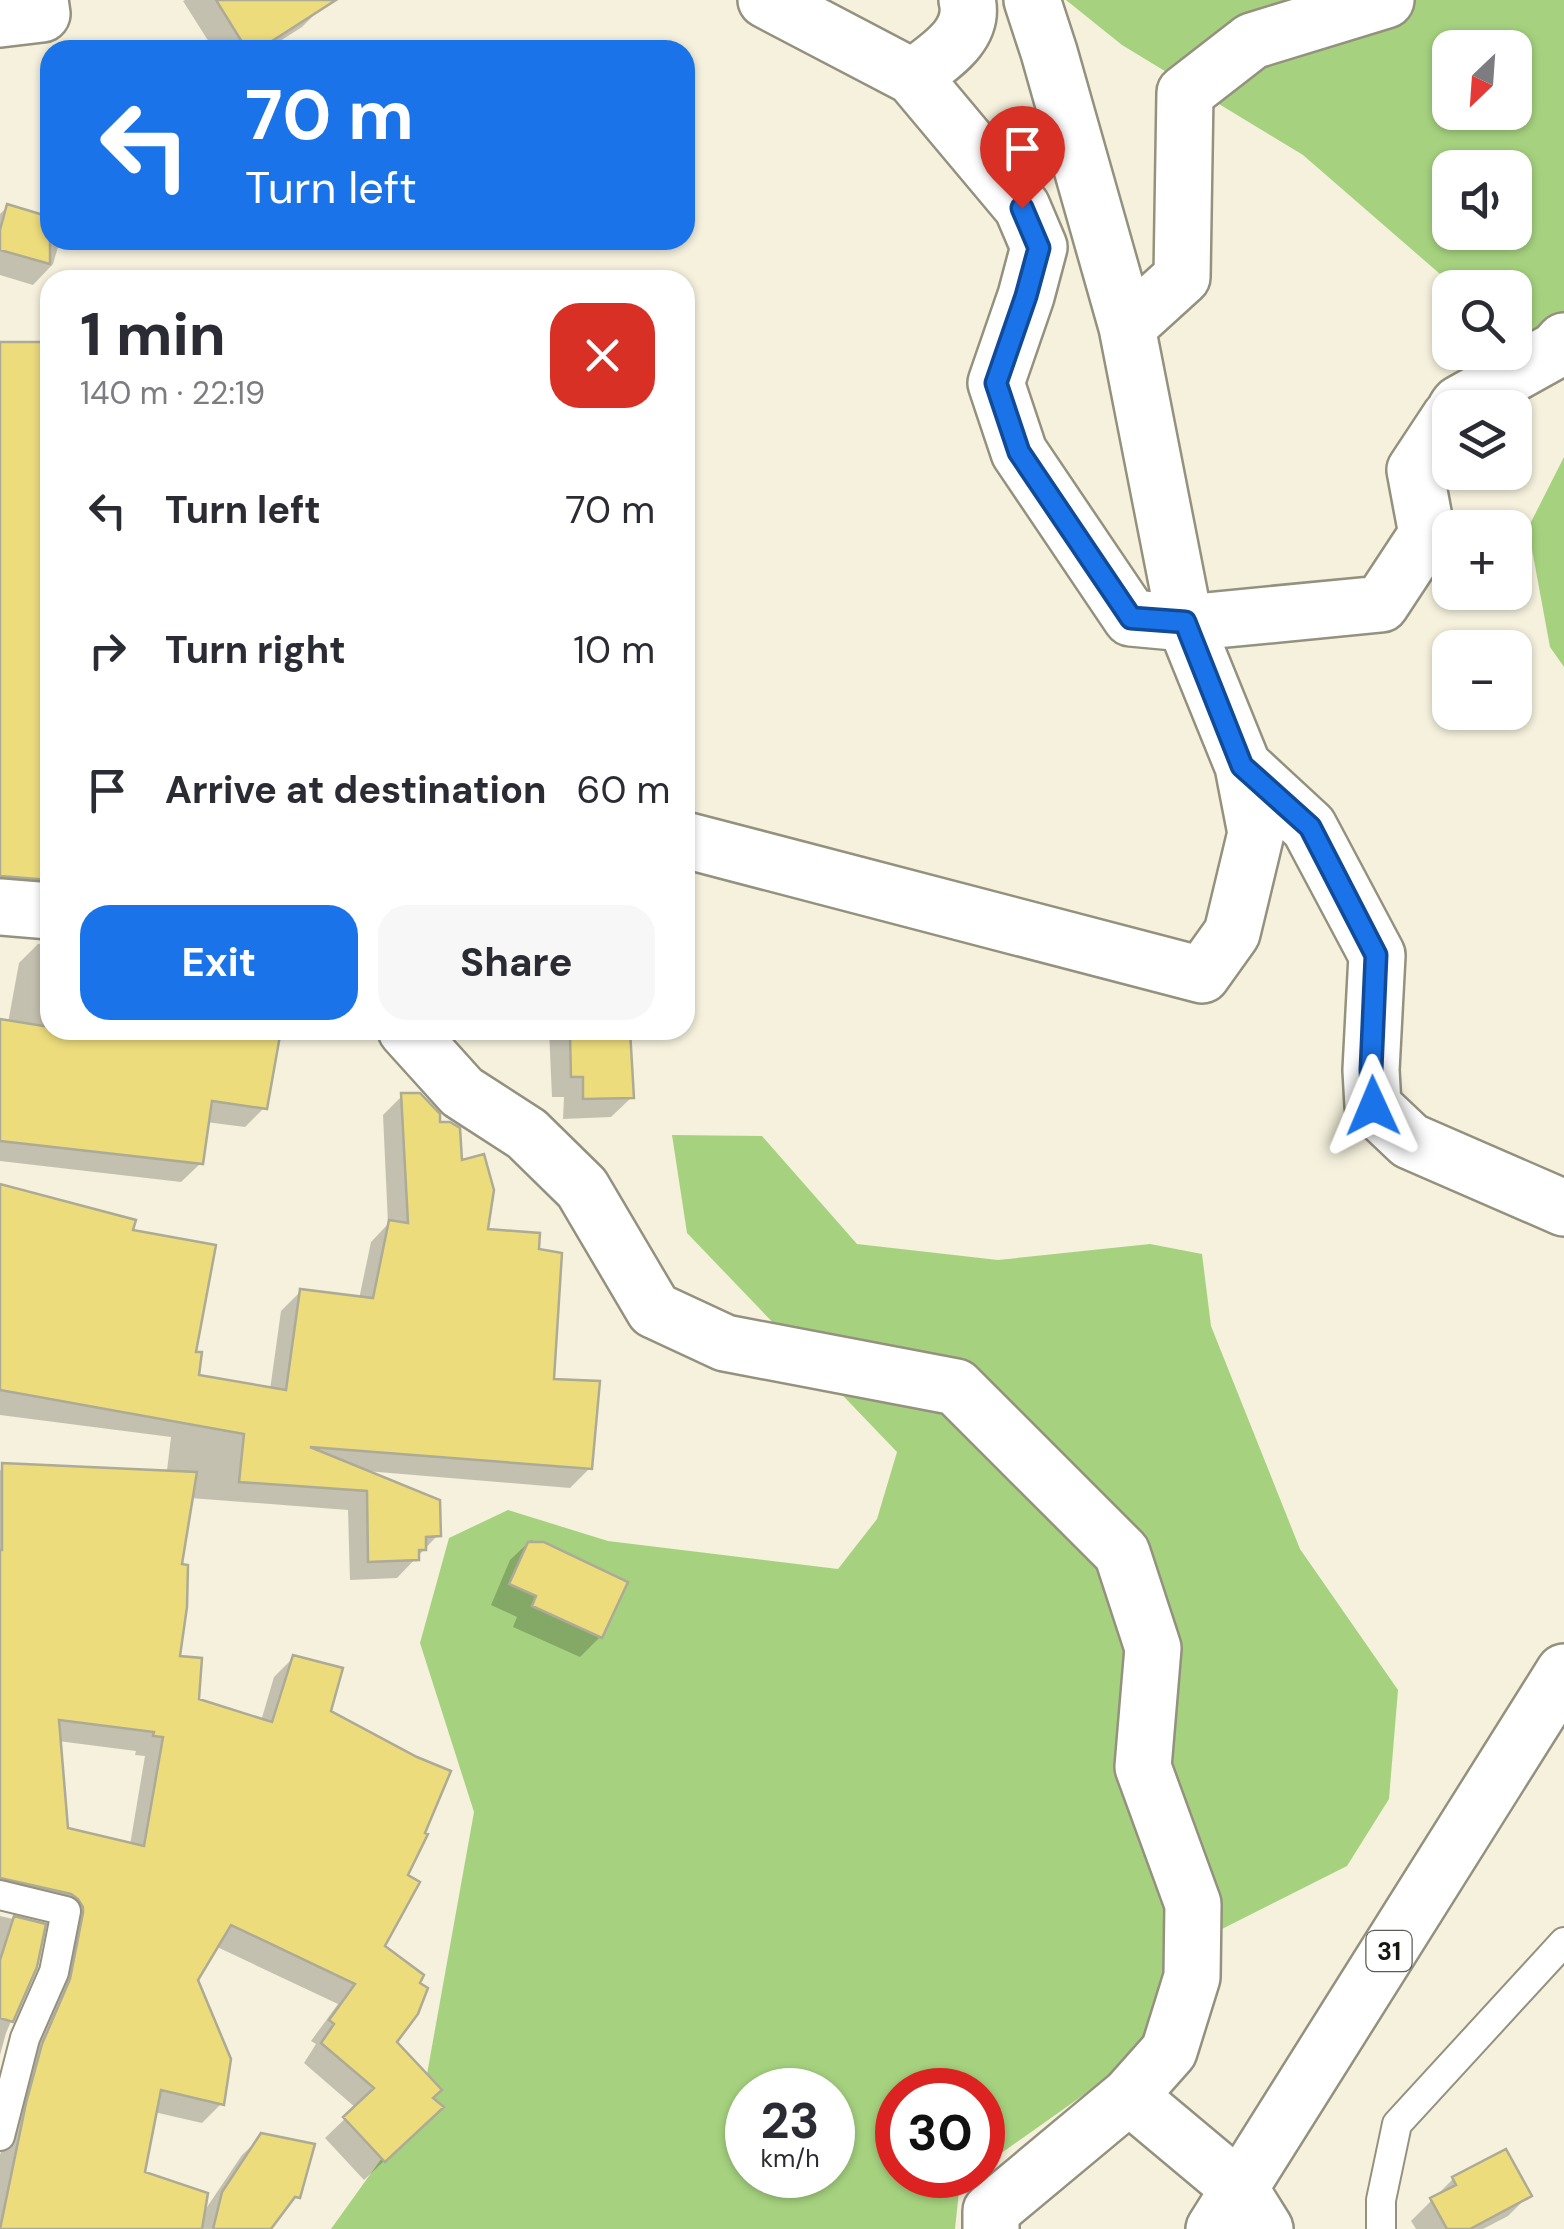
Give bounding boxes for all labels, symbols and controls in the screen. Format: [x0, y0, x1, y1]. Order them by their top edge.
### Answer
north arrow [1432, 30, 1532, 130]
map controls [1432, 30, 1532, 730]
text: 70 m [245, 70, 414, 161]
icon: left [80, 80, 210, 210]
pin [980, 106, 1065, 209]
icon: arrive [995, 121, 1050, 176]
button: sound [1432, 150, 1532, 250]
text: Turn left [245, 158, 417, 217]
button: search [1432, 270, 1532, 370]
text: 1 min [80, 295, 226, 374]
button: close [550, 303, 655, 408]
text: 140 m · 22:19 [80, 372, 265, 414]
button: layers [1432, 390, 1532, 490]
icon: left [80, 483, 135, 538]
text: Turn left [165, 485, 321, 535]
text: 70 m [565, 485, 655, 535]
button: + [1432, 510, 1532, 610]
icon: right [80, 623, 135, 678]
text: Turn right [165, 625, 346, 675]
text: 10 m [573, 625, 655, 675]
button: − [1432, 630, 1532, 730]
icon: arrive [80, 763, 135, 818]
text: Arrive at destination [165, 765, 547, 815]
text: 60 m [577, 765, 670, 815]
button: Exit [80, 905, 358, 1020]
button: Share [378, 905, 655, 1020]
position arrow [1321, 1054, 1425, 1158]
road number: 31 [1366, 1931, 1412, 1971]
speed limit sign: 30 [875, 2068, 1005, 2198]
text: 23 [761, 2088, 820, 2154]
text: km/h [760, 2142, 820, 2175]

